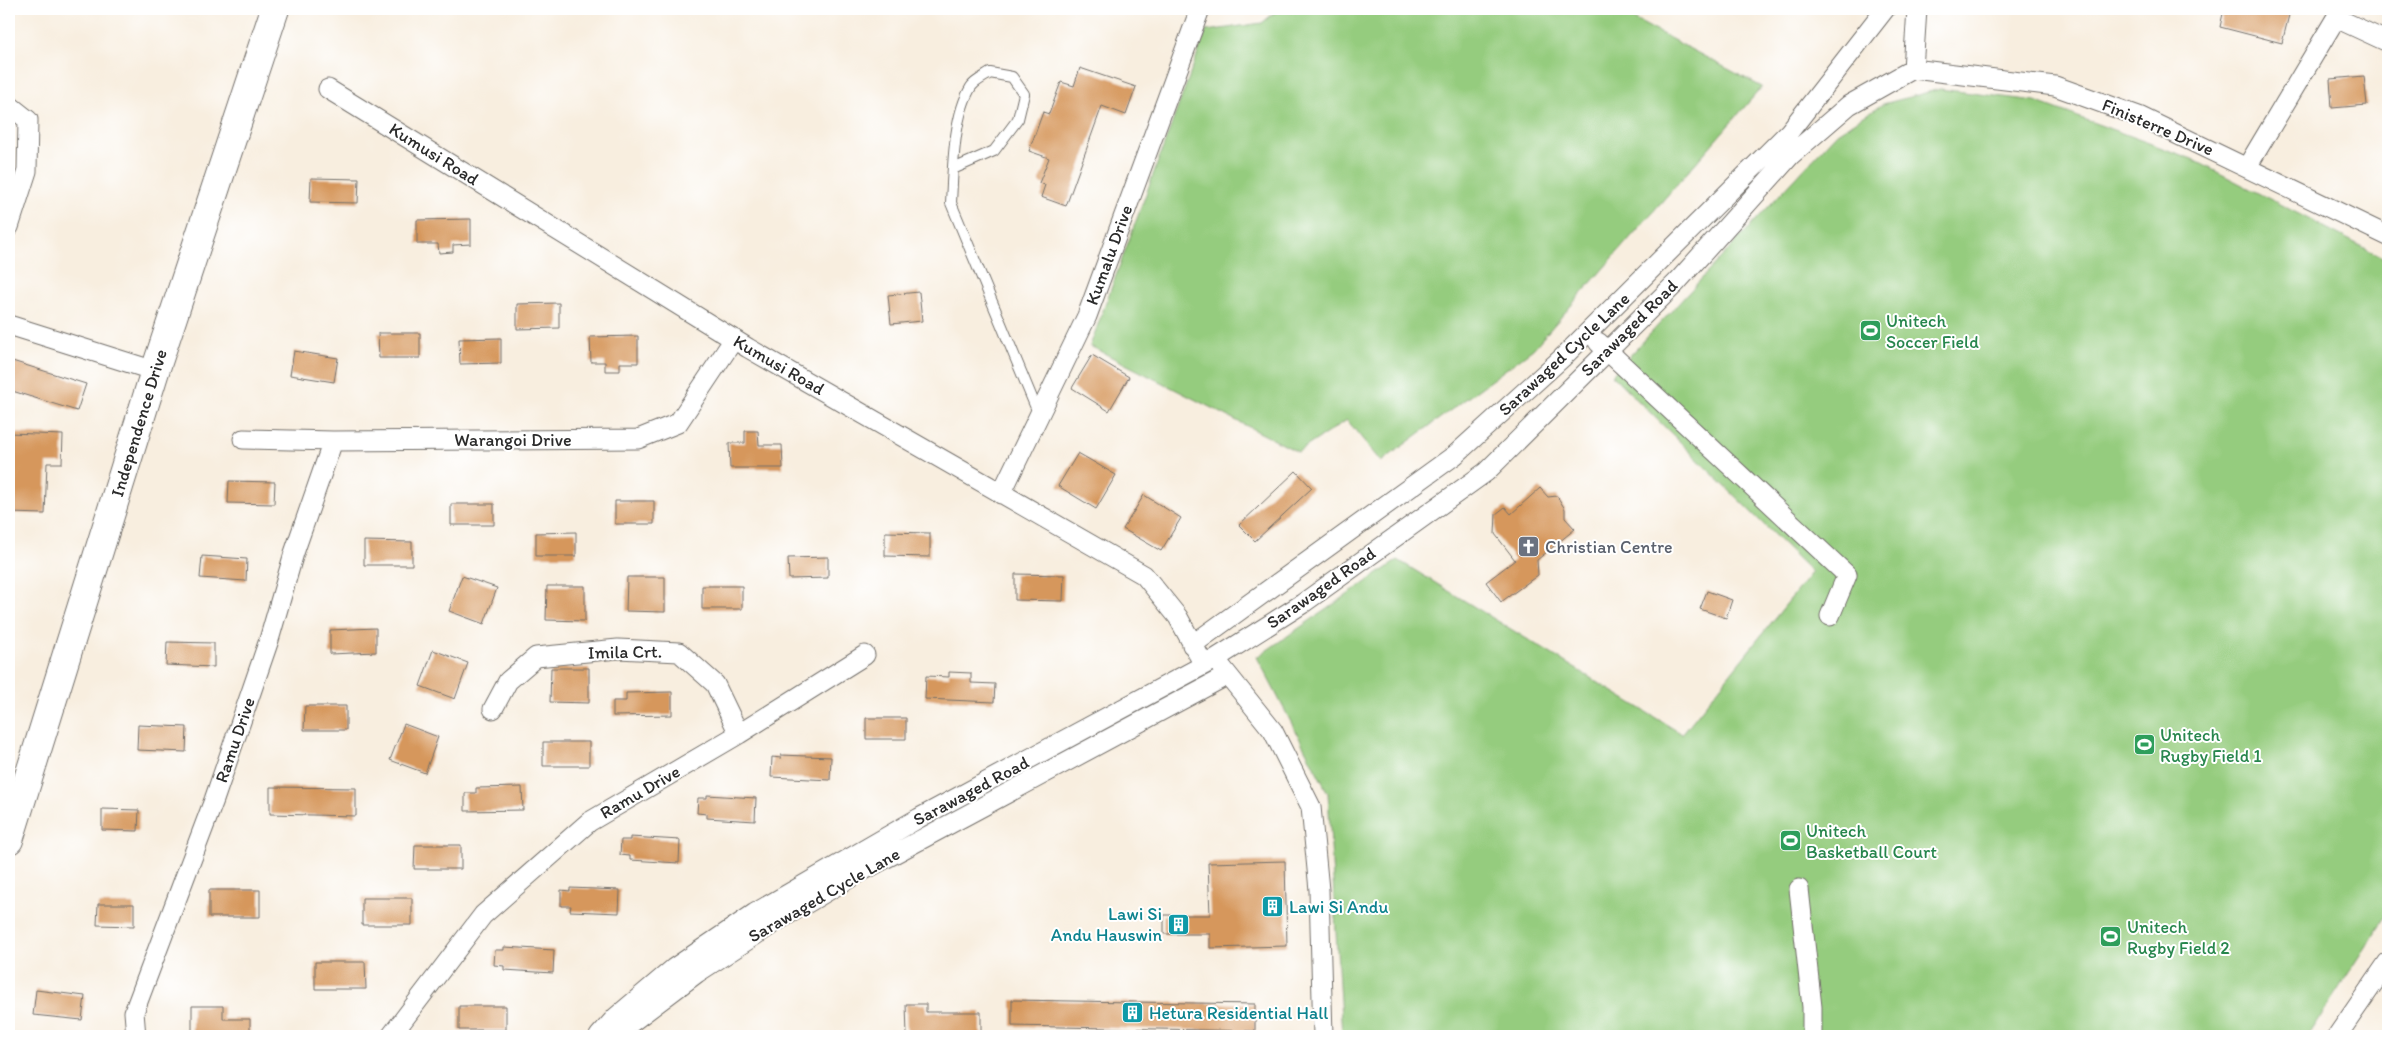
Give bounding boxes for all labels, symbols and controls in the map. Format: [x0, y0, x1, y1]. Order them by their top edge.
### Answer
street label: Finisterre Drive [2099, 94, 2217, 160]
street label: Kumusi Road [385, 118, 483, 190]
street label: Kumalu Drive [1081, 202, 1137, 308]
street label: Sarawaged Road [1576, 275, 1682, 381]
street label: Sarawaged Cycle Lane [1494, 288, 1634, 420]
place label: Unitech Soccer Field [1886, 310, 1979, 353]
sports icon: Unitech Soccer Field [1858, 319, 1882, 343]
street label: Kumusi Road [730, 330, 829, 400]
street label: Independence Drive [106, 346, 172, 500]
street label: Warangoi Drive [454, 429, 572, 451]
church icon: Christian Centre [1517, 535, 1541, 559]
place label: Christian Centre [1545, 536, 1673, 558]
street label: Sarawaged Road [1262, 542, 1380, 634]
street label: Imila Crt. [588, 640, 662, 664]
street label: Ramu Drive [210, 694, 260, 786]
place label: Unitech Rugby Field 1 [2160, 724, 2262, 767]
sports icon: Unitech Rugby Field 1 [2132, 733, 2156, 757]
street label: Sarawaged Road [909, 751, 1033, 831]
street label: Ramu Drive [596, 760, 684, 824]
place label: Unitech Basketball Court [1806, 820, 1937, 863]
sports icon: Unitech Basketball Court [1778, 829, 1802, 853]
street label: Sarawaged Cycle Lane [744, 843, 904, 947]
building icon: Lawi Si Andu [1261, 895, 1285, 919]
place label: Lawi Si Andu [1289, 896, 1388, 918]
place label: Lawi Si Andu Hauswin [1051, 903, 1162, 946]
building icon: Lawi Si Andu Hauswin [1166, 912, 1190, 936]
place label: Unitech Rugby Field 2 [2127, 916, 2230, 959]
sports icon: Unitech Rugby Field 2 [2099, 925, 2123, 949]
building icon: Hetura Residential Hall [1121, 1001, 1145, 1025]
place label: Hetura Residential Hall [1149, 1002, 1328, 1024]

